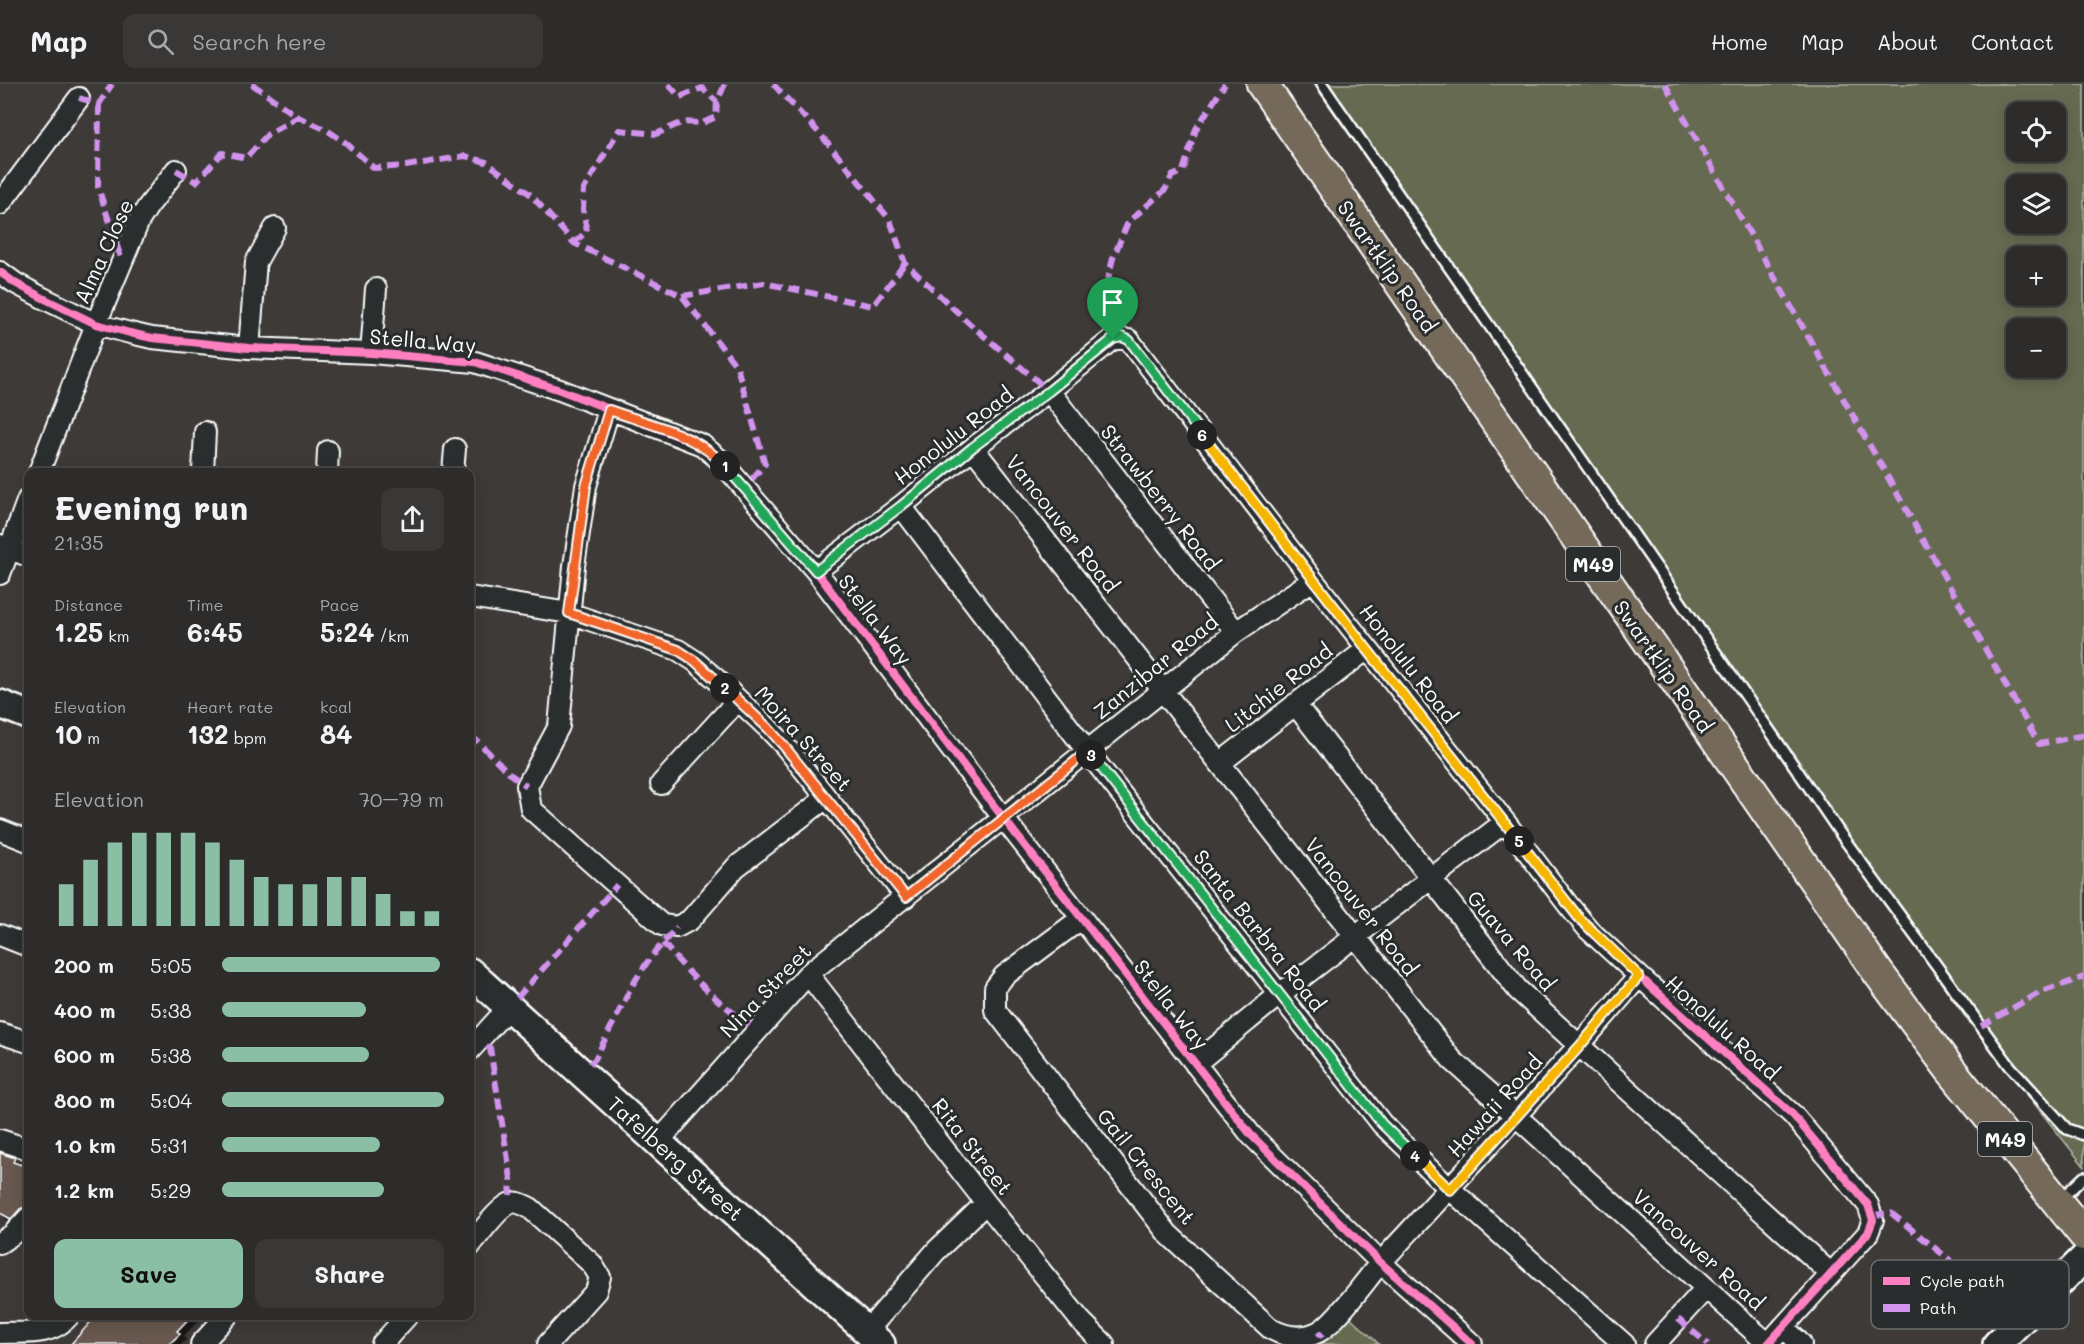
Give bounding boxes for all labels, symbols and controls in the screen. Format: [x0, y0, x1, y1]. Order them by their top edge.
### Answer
search box [123, 14, 543, 68]
text: Map [30, 23, 87, 59]
icon: search [144, 25, 177, 58]
text: Search here [192, 27, 326, 56]
text: Home [1711, 28, 1768, 55]
text: Map [1801, 28, 1844, 55]
text: About [1877, 28, 1938, 55]
text: Contact [1971, 28, 2054, 55]
map controls [2006, 102, 2066, 378]
button: locate [2006, 102, 2066, 162]
button: layers [2006, 174, 2066, 234]
street label: Alma Close [67, 194, 139, 308]
street label: Swartklip Road [1332, 194, 1444, 338]
button: + [2006, 246, 2066, 306]
pin [1087, 277, 1138, 339]
icon: arrive [1096, 286, 1129, 319]
button: − [2006, 318, 2066, 378]
street label: Stella Way [369, 322, 477, 358]
street label: Honolulu Road [888, 380, 1018, 490]
street label: Strawberry Road [1095, 418, 1227, 576]
pin: 6 [1187, 420, 1217, 450]
text: 6 [1197, 424, 1207, 445]
street label: Vancouver Road [1001, 448, 1125, 598]
pin: 1 [710, 451, 740, 481]
text: 1 [721, 455, 729, 476]
text: Evening run [54, 485, 248, 528]
button: share [381, 488, 444, 551]
text: 21:35 [54, 529, 104, 555]
road number: M49 [1566, 547, 1620, 581]
street label: Stella Way [833, 568, 919, 670]
text: Distance [54, 594, 123, 615]
text: Time [187, 594, 223, 615]
text: Pace [320, 594, 359, 615]
street label: Swartklip Road [1608, 594, 1720, 738]
street label: Honolulu Road [1354, 598, 1464, 728]
street label: Zanzibar Road [1087, 607, 1223, 725]
text: 1.25 [54, 615, 103, 649]
text: 6:45 [187, 615, 243, 649]
text: 5:24 [320, 615, 374, 649]
text: km [103, 625, 130, 646]
text: /km [374, 625, 409, 646]
street label: Litchie Road [1219, 637, 1337, 737]
pin: 2 [710, 673, 740, 703]
text: 2 [721, 677, 729, 698]
street label: Moira Street [750, 680, 858, 796]
text: Elevation [54, 696, 126, 717]
text: Heart rate [187, 696, 273, 717]
text: kcal [320, 696, 352, 717]
text: 10 [54, 717, 82, 751]
text: 132 [187, 717, 229, 751]
text: 84 [320, 717, 353, 751]
text: m [82, 727, 100, 748]
text: bpm [229, 727, 267, 748]
pin: 3 [1076, 740, 1106, 770]
text: 3 [1086, 744, 1096, 765]
text: Elevation [54, 786, 144, 812]
text: 70–79 m [359, 786, 444, 812]
pin: 5 [1504, 826, 1534, 856]
text: 5 [1514, 830, 1524, 851]
street label: Vancouver Road [1300, 831, 1424, 981]
street label: Santa Barbra Road [1188, 844, 1332, 1016]
street label: Guava Road [1462, 884, 1562, 996]
street label: Nina Street [714, 937, 816, 1043]
text: 200 m [54, 952, 114, 978]
text: 5:05 [150, 952, 192, 978]
street label: Stella Way [1128, 954, 1216, 1054]
street label: Honolulu Road [1660, 969, 1786, 1085]
text: 400 m [54, 997, 115, 1023]
text: 5:38 [150, 997, 192, 1023]
text: 600 m [54, 1042, 115, 1068]
text: 5:38 [150, 1042, 192, 1068]
street label: Hawaii Road [1441, 1048, 1547, 1162]
text: 800 m [54, 1087, 115, 1113]
text: 5:04 [150, 1087, 192, 1113]
street label: Tafelberg Street [602, 1090, 750, 1226]
street label: Rita Street [927, 1092, 1019, 1200]
street label: Gail Crescent [1092, 1102, 1202, 1230]
road number: M49 [1978, 1122, 2032, 1156]
text: 1.0 km [54, 1132, 116, 1158]
text: 5:31 [150, 1132, 189, 1158]
pin: 4 [1400, 1141, 1430, 1171]
text: 4 [1410, 1145, 1420, 1166]
text: 1.2 km [54, 1177, 114, 1203]
text: 5:29 [150, 1177, 191, 1203]
street label: Vancouver Road [1627, 1183, 1771, 1315]
button: Save [54, 1239, 243, 1308]
button: Share [255, 1239, 444, 1308]
legend [1871, 1260, 2069, 1329]
text: Cycle path [1920, 1270, 2004, 1291]
text: Path [1920, 1297, 1956, 1318]

